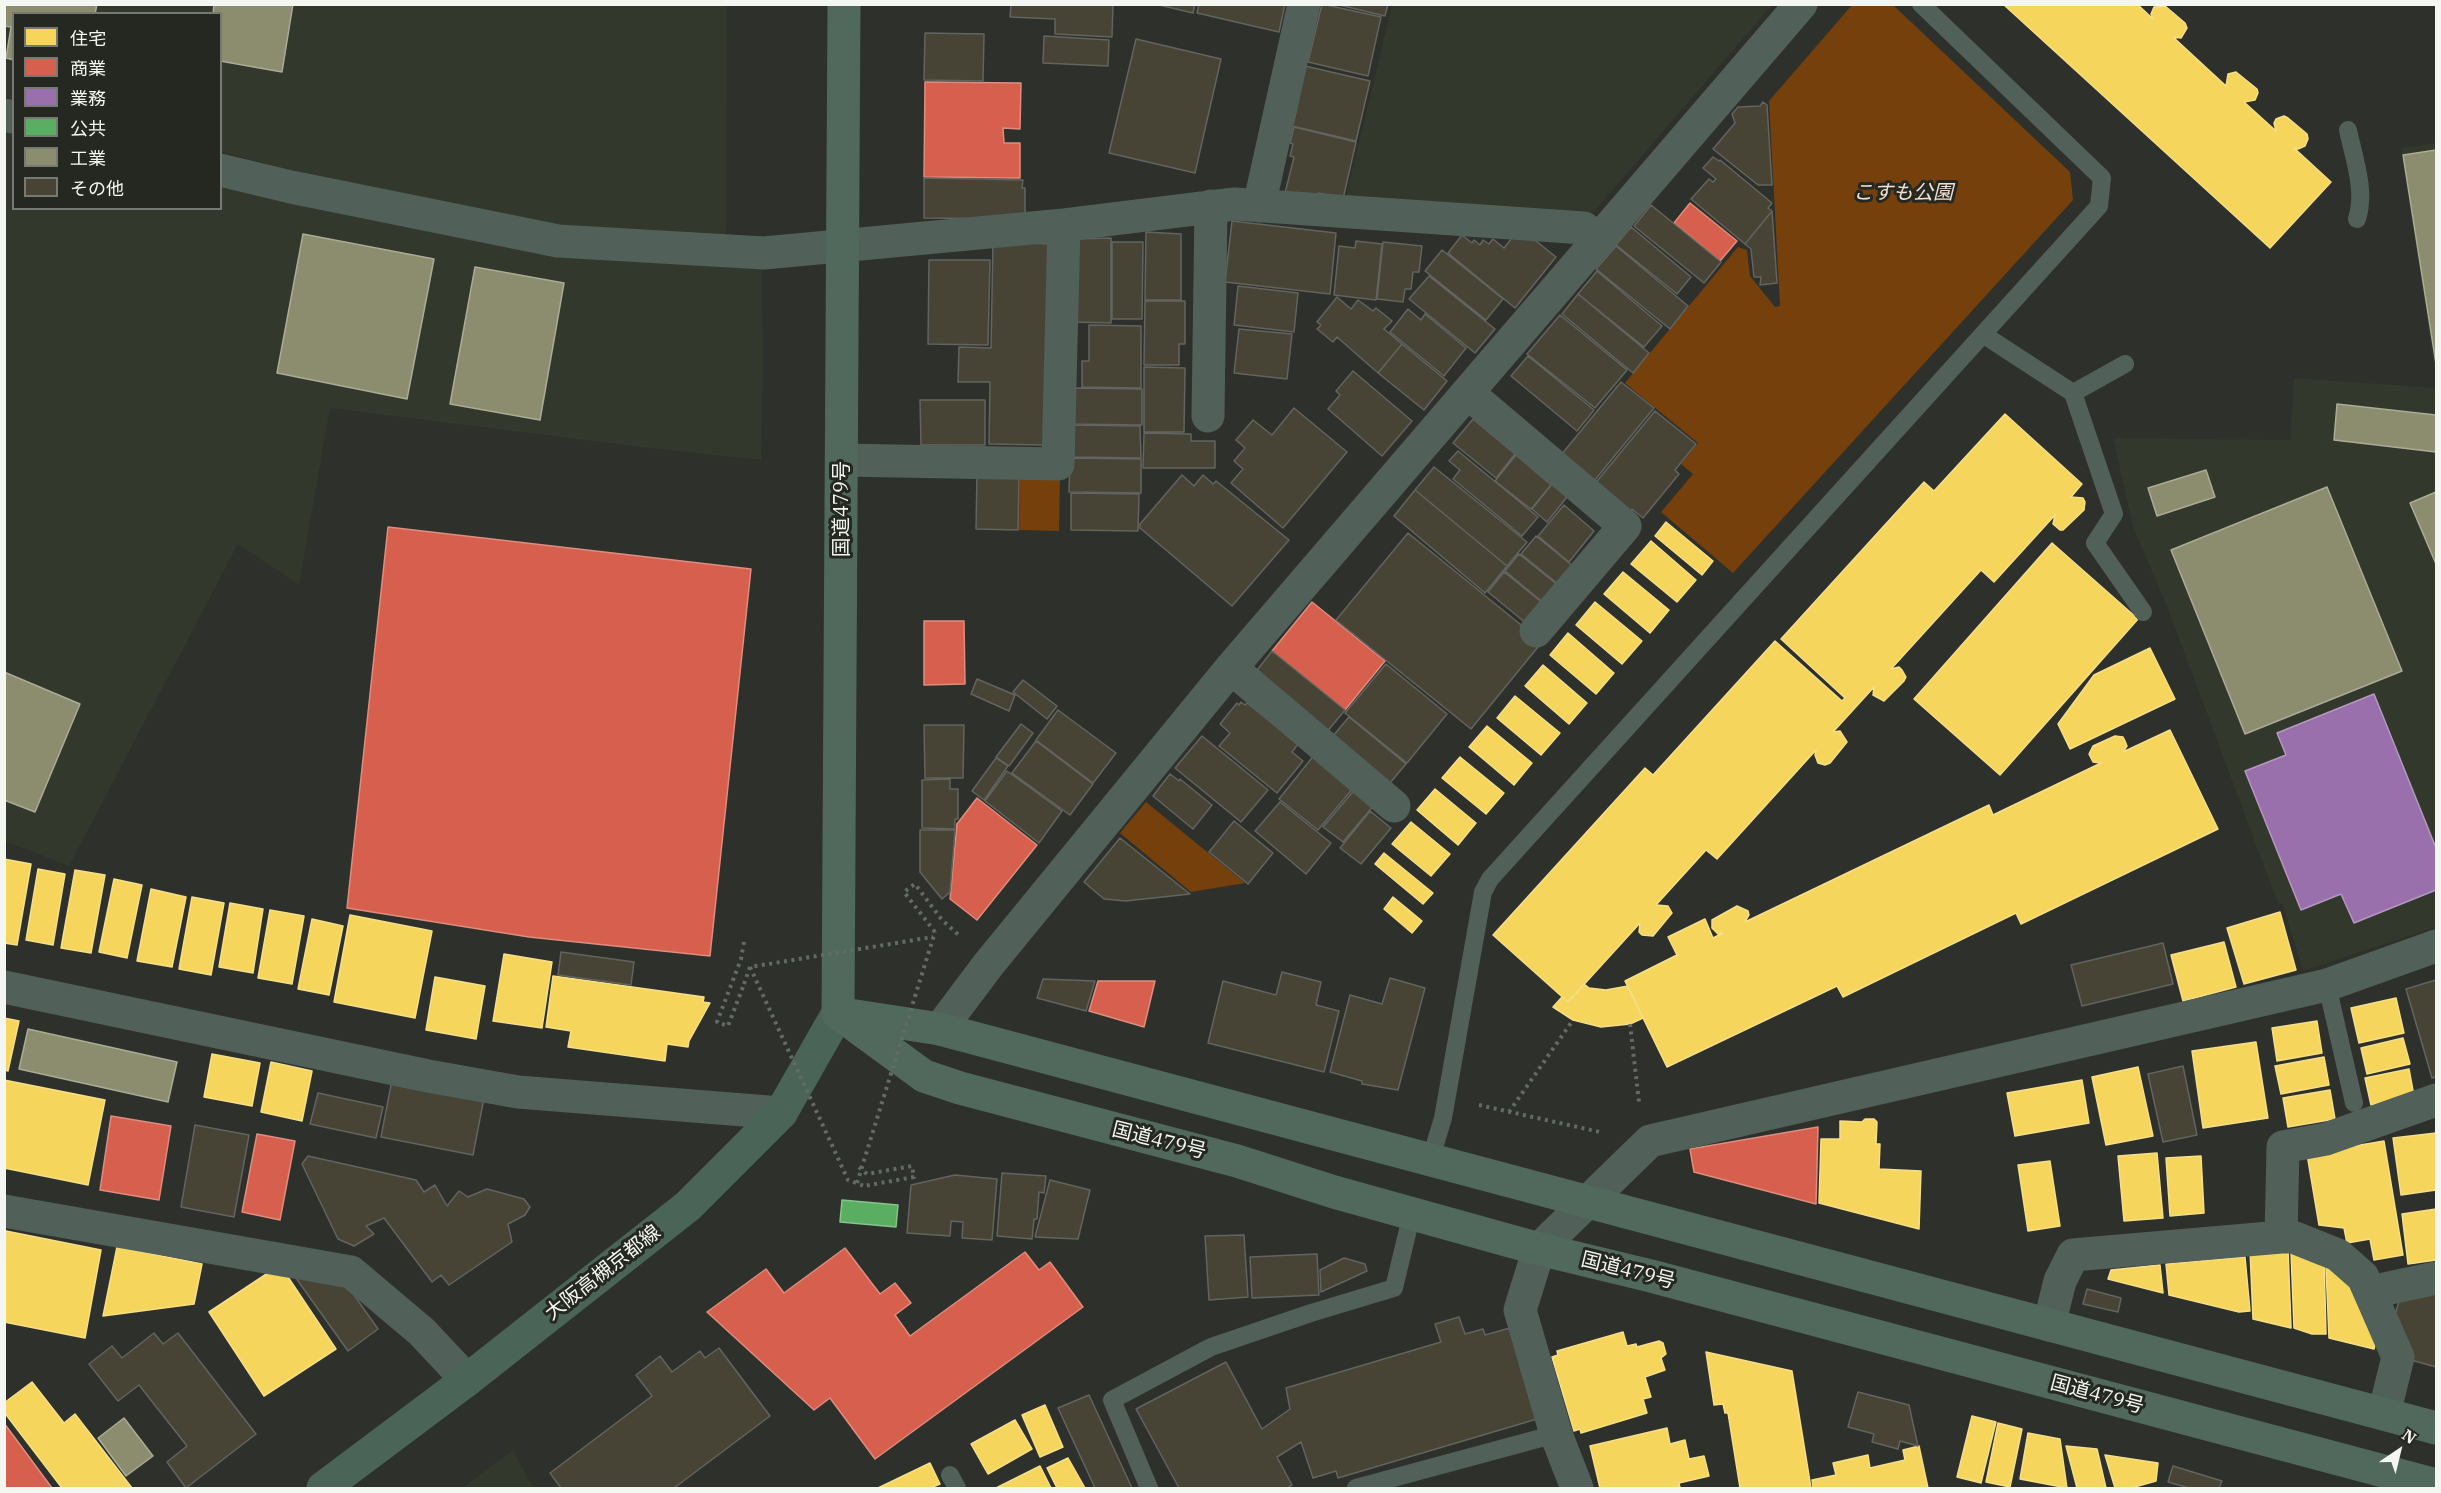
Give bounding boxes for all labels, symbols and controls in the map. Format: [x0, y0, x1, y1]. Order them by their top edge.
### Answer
legend [12, 12, 222, 210]
text: 住宅 [70, 27, 106, 50]
text: 商業 [70, 57, 106, 80]
text: 業務 [70, 87, 106, 110]
text: 公共 [70, 117, 106, 140]
text: 工業 [70, 147, 106, 170]
text: その他 [70, 177, 124, 200]
park label: こすも公園 [1853, 181, 1953, 205]
street label: 国道479号 [830, 461, 854, 557]
street label: 国道479号 [1110, 1118, 1208, 1164]
street label: 大阪高槻京都線 [540, 1220, 666, 1326]
street label: 国道479号 [1579, 1248, 1677, 1294]
street label: 国道479号 [2048, 1371, 2146, 1419]
north arrow [2369, 1421, 2429, 1481]
text: N [2398, 1424, 2420, 1448]

